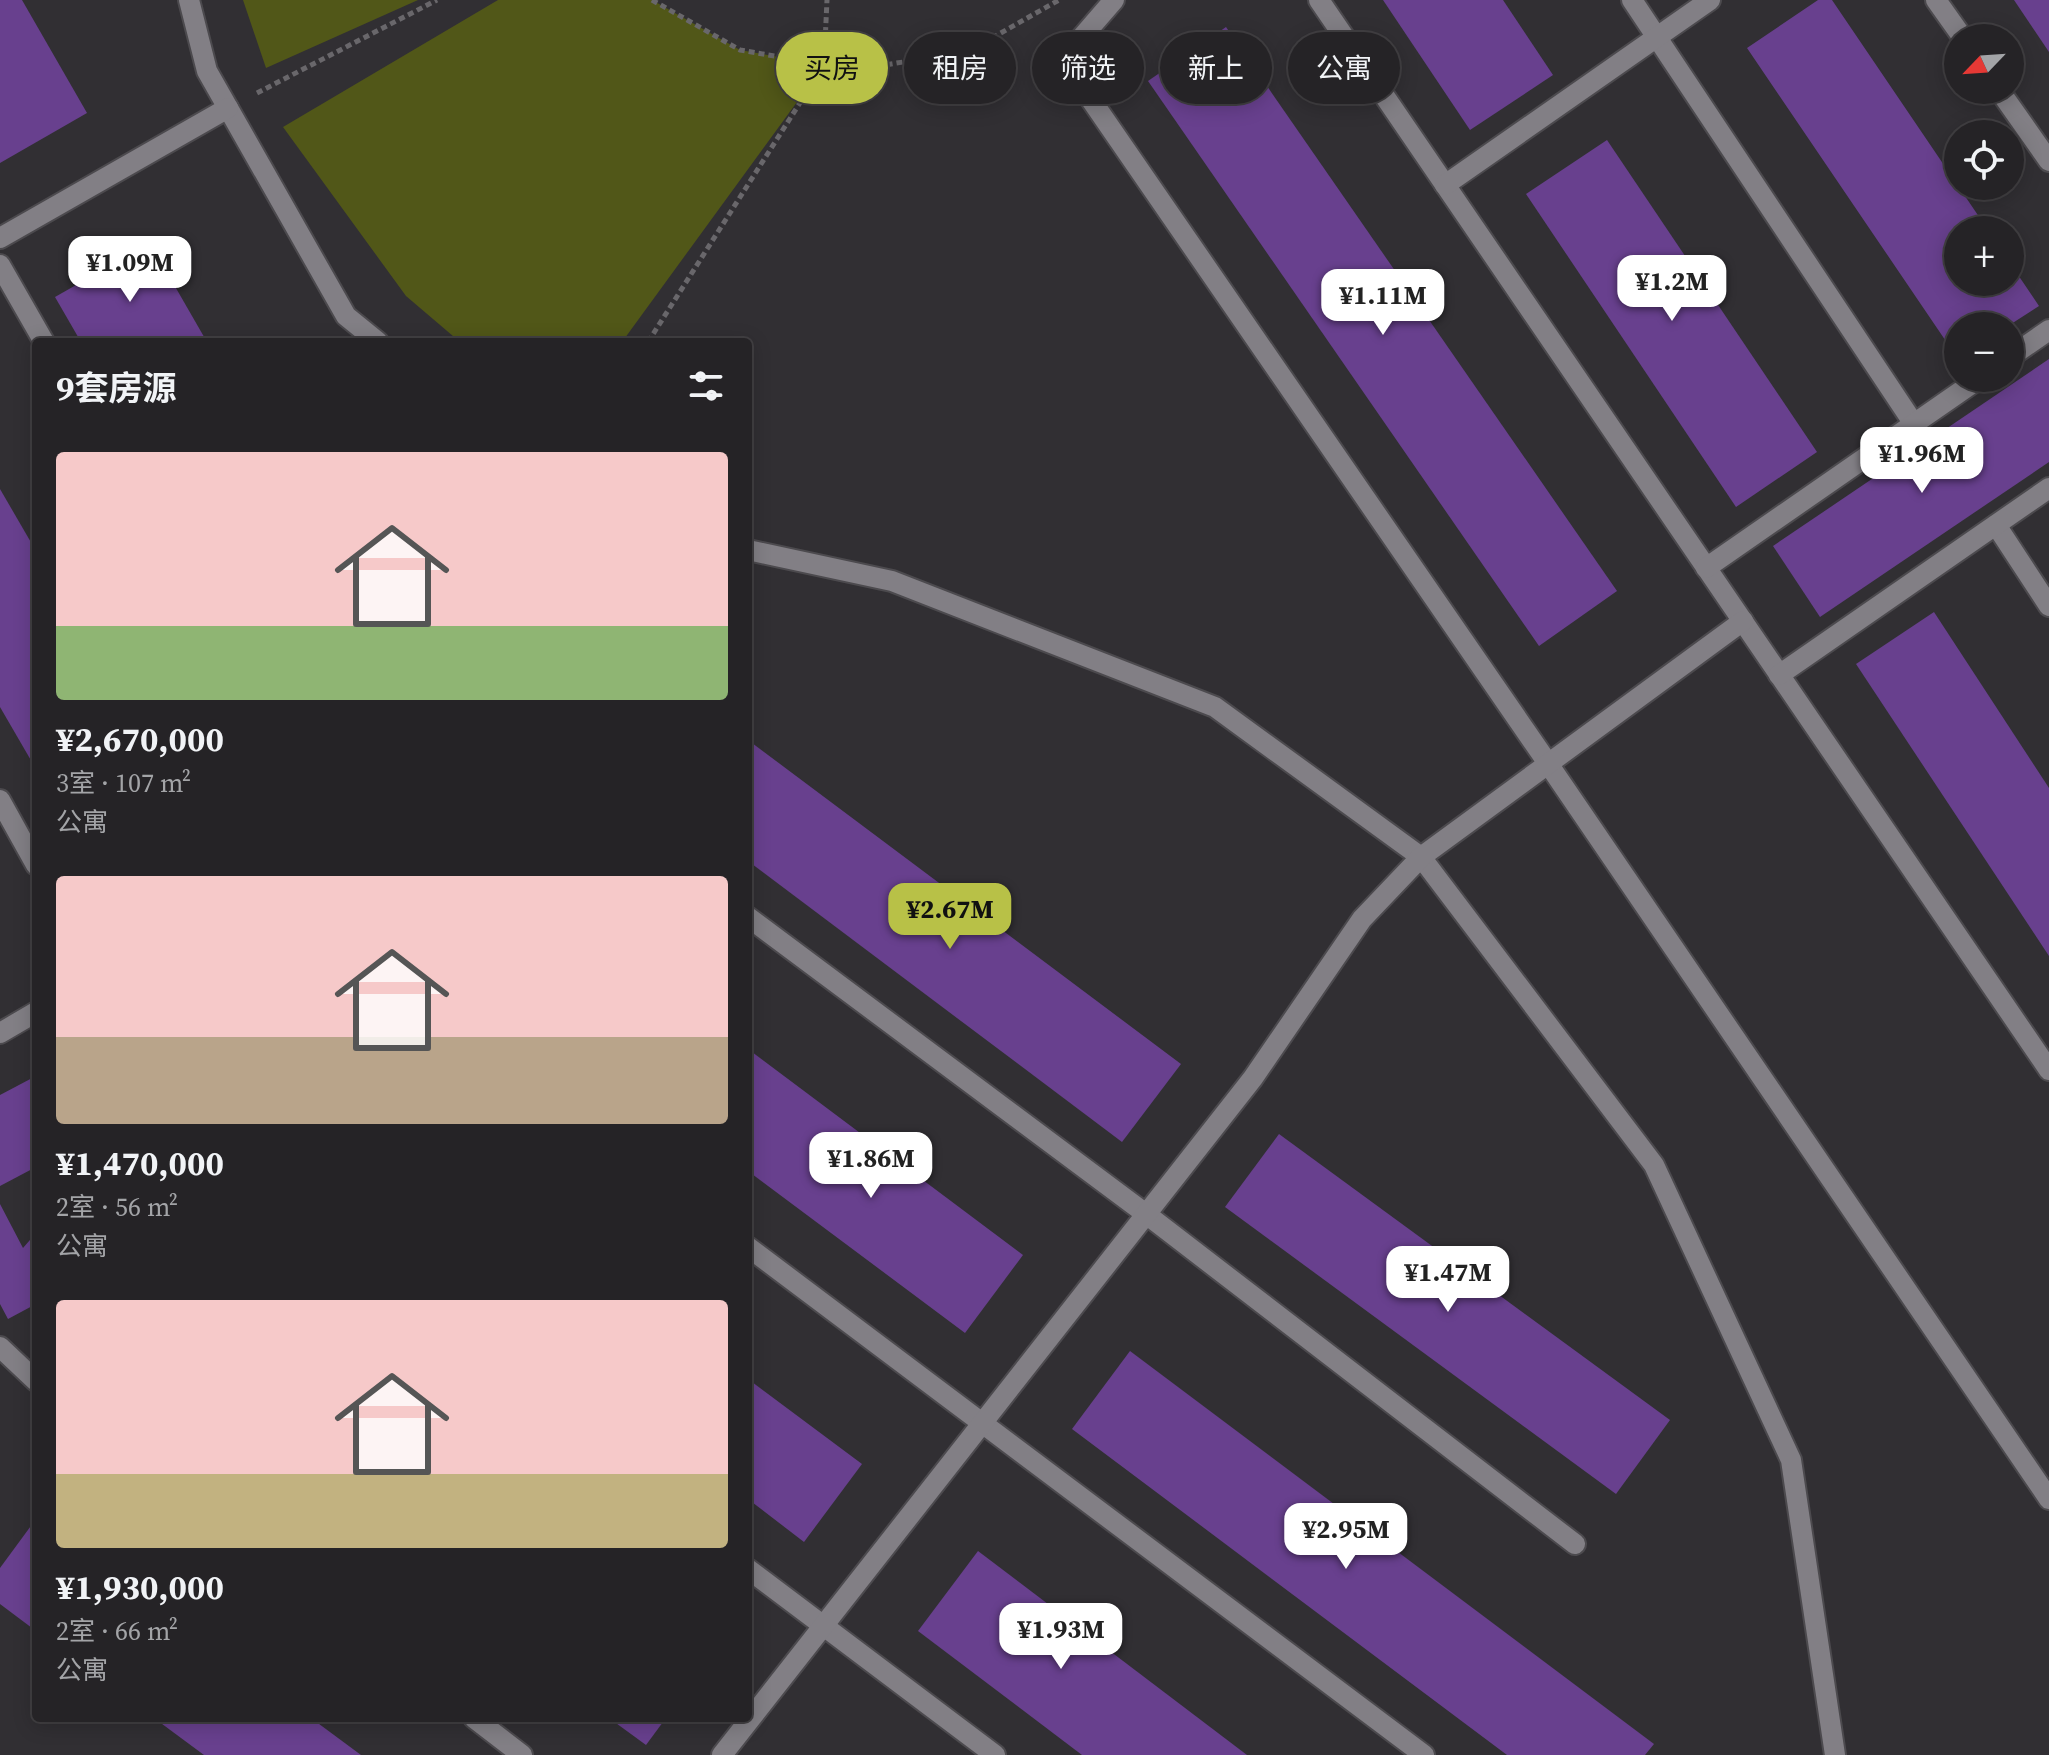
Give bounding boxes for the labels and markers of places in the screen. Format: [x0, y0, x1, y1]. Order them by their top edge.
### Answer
pin: ¥1.09M [65, 236, 195, 304]
pin: ¥1.2M [1616, 255, 1728, 323]
pin: ¥1.11M [1318, 269, 1448, 337]
pin: ¥1.96M [1857, 427, 1987, 495]
pin: ¥2.67M [885, 883, 1015, 951]
pin: ¥1.86M [806, 1132, 936, 1200]
pin: ¥1.47M [1383, 1246, 1513, 1314]
pin: ¥2.95M [1281, 1503, 1411, 1571]
pin: ¥1.93M [996, 1603, 1126, 1671]

